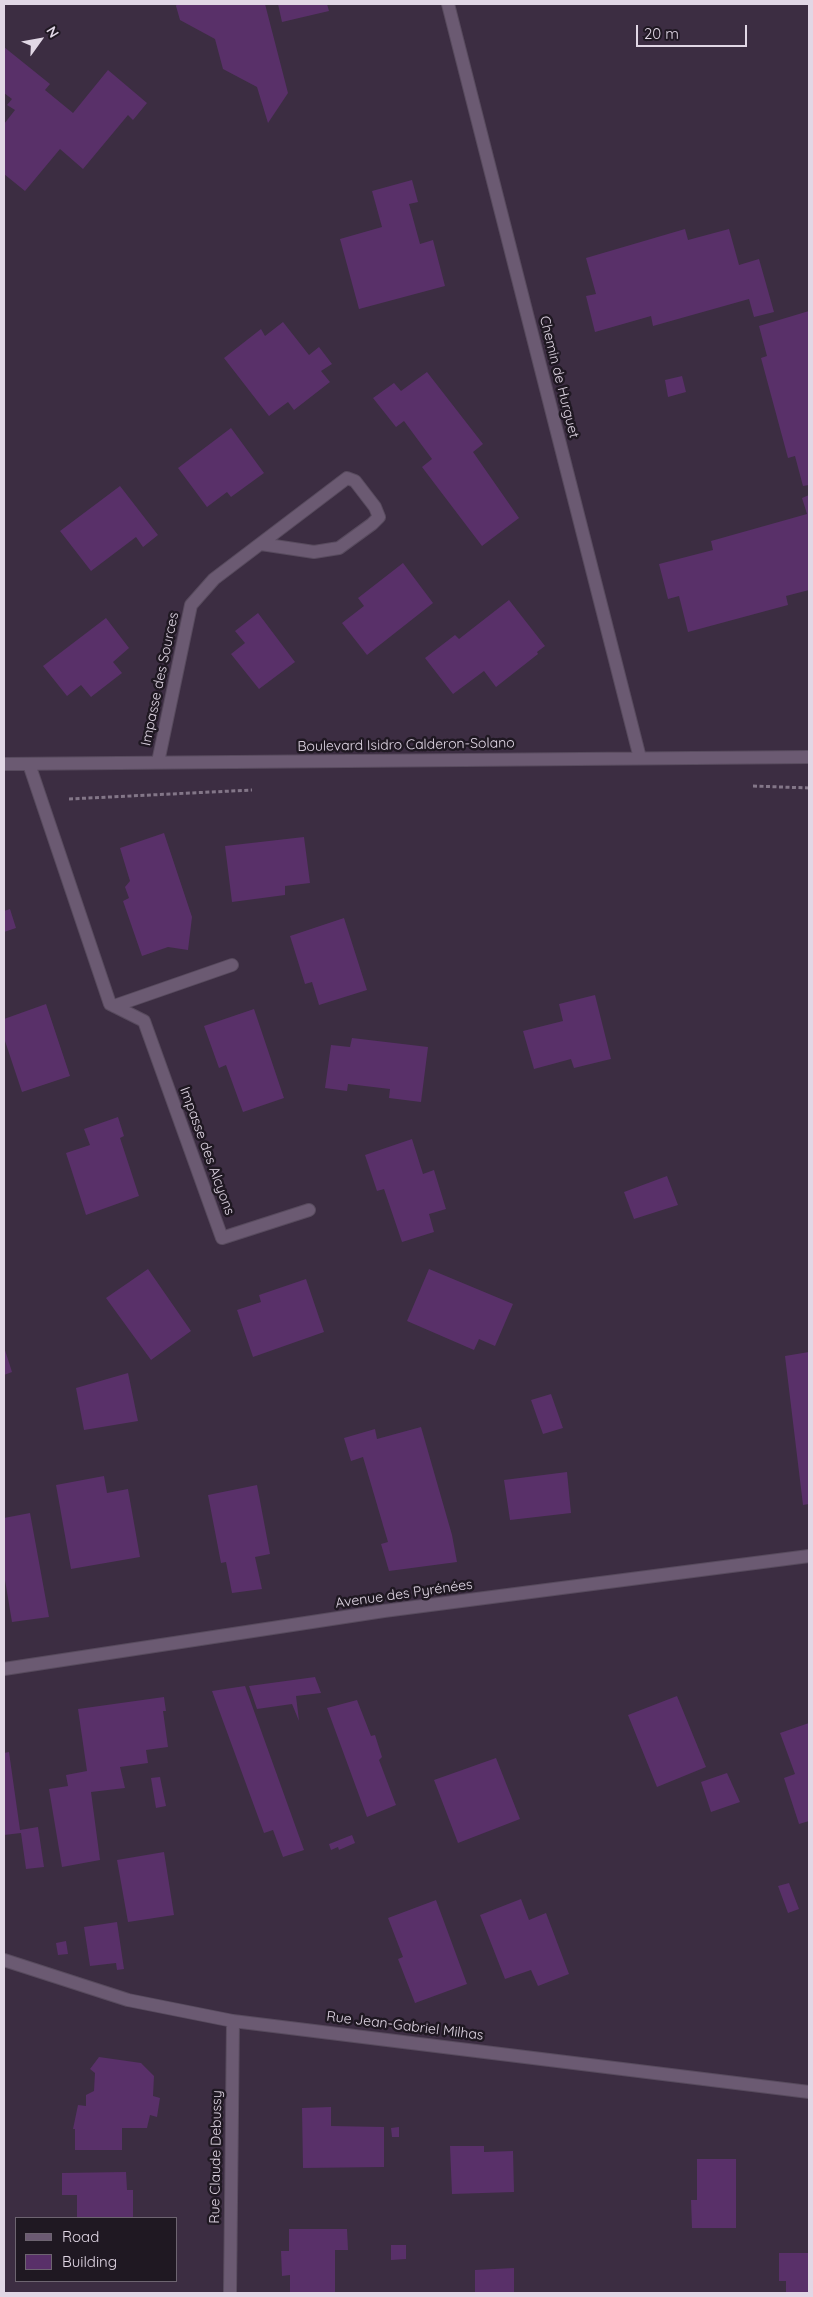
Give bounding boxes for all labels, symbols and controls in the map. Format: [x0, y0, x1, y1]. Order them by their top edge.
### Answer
north arrow [15, 15, 65, 65]
scale bar [638, 15, 749, 47]
text: N [42, 23, 63, 41]
text: 20 m [644, 24, 679, 43]
street label: Chemin de Hurguet [536, 314, 582, 440]
street label: Impasse des Sources [138, 611, 182, 747]
street label: Boulevard Isidro Calderon-Solano [297, 735, 515, 755]
street label: Impasse des Alcyons [176, 1085, 238, 1217]
street label: Avenue des Pyrénées [334, 1576, 474, 1612]
street label: Rue Jean-Gabriel Milhas [326, 2008, 484, 2044]
street label: Rue Claude Debussy [206, 2090, 226, 2224]
legend [15, 2217, 178, 2282]
text: Road [62, 2227, 99, 2246]
text: Building [62, 2252, 117, 2271]

